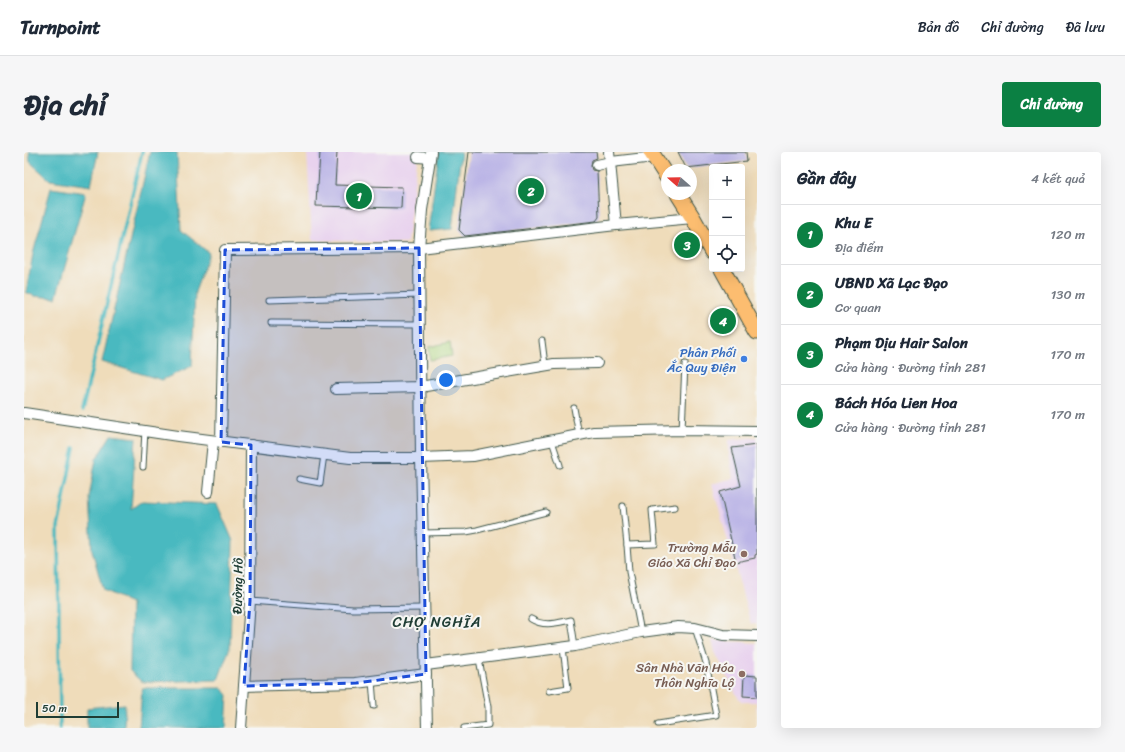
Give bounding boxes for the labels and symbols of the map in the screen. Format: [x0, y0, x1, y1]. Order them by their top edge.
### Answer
north arrow [661, 164, 697, 200]
pin: 2 [518, 176, 544, 206]
pin: 1 [346, 181, 372, 211]
pin: 3 [674, 230, 700, 260]
pin: 4 [710, 306, 736, 336]
place label: Phân Phối Ắc Quy Điện [666, 341, 736, 379]
marker: Phân Phối Ắc Quy Điện [739, 354, 749, 364]
your location [436, 370, 456, 390]
place label: Trường Mẫu Giáo Xã Chỉ Đạo [648, 536, 736, 574]
marker: Trường Mẫu Giáo Xã Chỉ Đạo [739, 549, 749, 559]
street label: Đường Hồ [226, 557, 249, 614]
district label: CHỢ NGHĨA [392, 609, 482, 635]
place label: Sân Nhà Văn Hóa Thôn Nghĩa Lộ [636, 656, 734, 694]
marker: Sân Nhà Văn Hóa Thôn Nghĩa Lộ [737, 669, 747, 679]
scale bar [36, 700, 119, 719]

